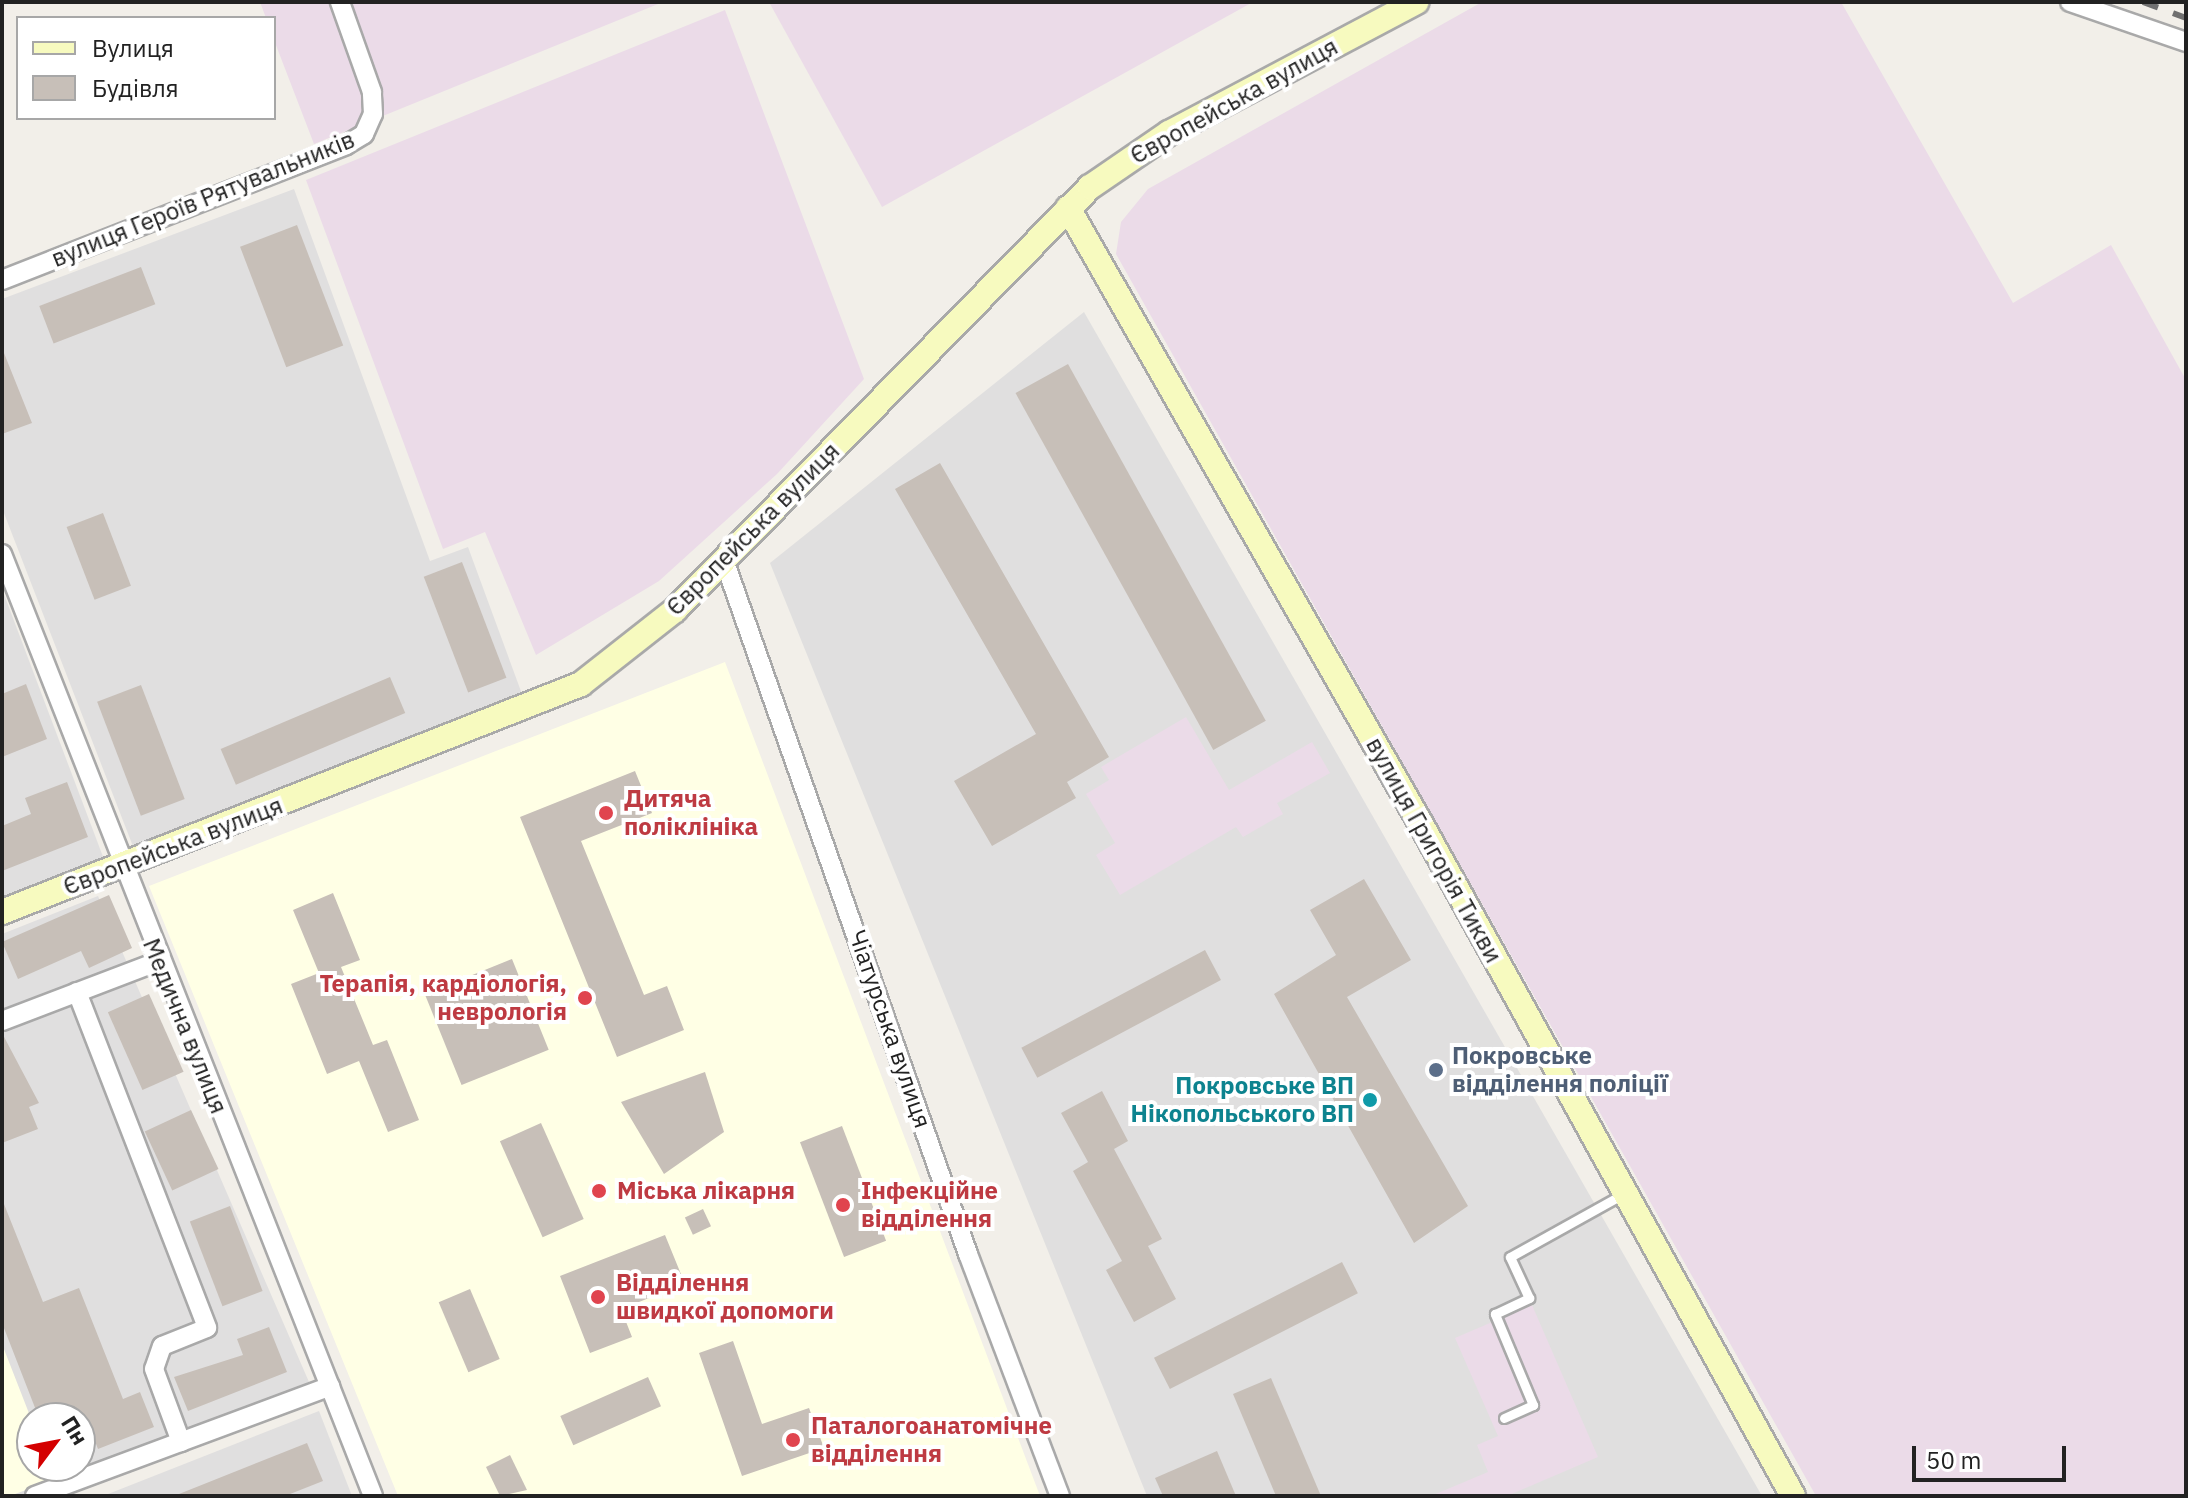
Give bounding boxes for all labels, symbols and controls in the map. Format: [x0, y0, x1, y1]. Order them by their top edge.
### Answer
legend [16, 16, 276, 120]
text: Вулиця [92, 32, 174, 64]
street label: Європейська вулиця [1125, 32, 1343, 170]
text: Будівля [92, 72, 179, 104]
street label: вулиця Героїв Рятувальників [47, 125, 359, 273]
street label: Європейська вулиця [661, 437, 845, 621]
street label: вулиця Григорія Тикви [1360, 732, 1508, 968]
place label: Дитяча поліклініка [624, 785, 758, 841]
street label: Європейська вулиця [59, 791, 287, 901]
marker: Дитяча поліклініка [595, 802, 617, 824]
street label: Чіатурська вулиця [843, 926, 937, 1132]
street label: Медична вулиця [137, 934, 233, 1118]
place label: Терапія, кардіологія, неврологія [319, 970, 567, 1026]
marker: Терапія, кардіологія, неврологія [574, 987, 596, 1009]
place label: Покровське відділення поліції [1452, 1042, 1668, 1098]
marker: Покровське відділення поліції [1427, 1061, 1445, 1079]
place label: Покровське ВП Нікопольського ВП [1131, 1072, 1354, 1128]
marker: Покровське ВП Нікопольського ВП [1361, 1091, 1379, 1109]
place label: Мiська лiкарня [617, 1177, 795, 1205]
place label: Інфекційне відділення [861, 1177, 998, 1233]
marker: Мiська лiкарня [588, 1180, 610, 1202]
marker: Інфекційне відділення [832, 1194, 854, 1216]
place label: Відділення швидкої допомоги [616, 1269, 834, 1325]
marker: Відділення швидкої допомоги [587, 1286, 609, 1308]
north arrow [16, 1402, 96, 1482]
text: Пн [55, 1410, 95, 1450]
place label: Паталогоанатомічне відділення [811, 1412, 1052, 1468]
marker: Паталогоанатомічне відділення [782, 1429, 804, 1451]
scale bar [1916, 1430, 2070, 1480]
text: 50 m [1926, 1444, 1981, 1476]

